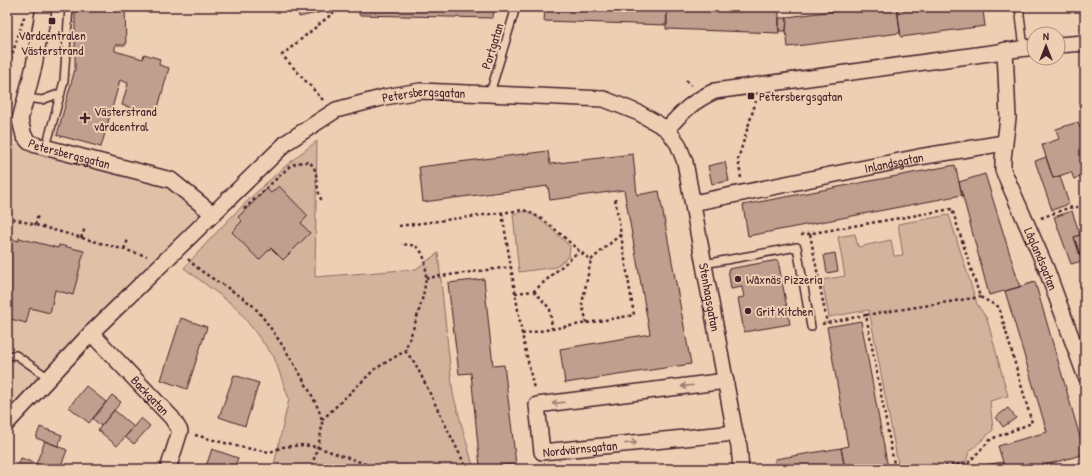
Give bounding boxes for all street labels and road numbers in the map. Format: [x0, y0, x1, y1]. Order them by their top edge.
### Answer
street label: Portgatan [476, 21, 508, 71]
street label: Petersbergsgatan [381, 82, 466, 106]
street label: Petersbergsgatan [26, 134, 112, 173]
street label: Inlandsgatan [863, 147, 925, 177]
street label: Låglandsgatan [1020, 224, 1062, 293]
street label: Stenhagsgatan [695, 261, 725, 333]
street label: Backgatan [127, 371, 174, 419]
street label: Nordvärnsgatan [542, 436, 618, 461]

